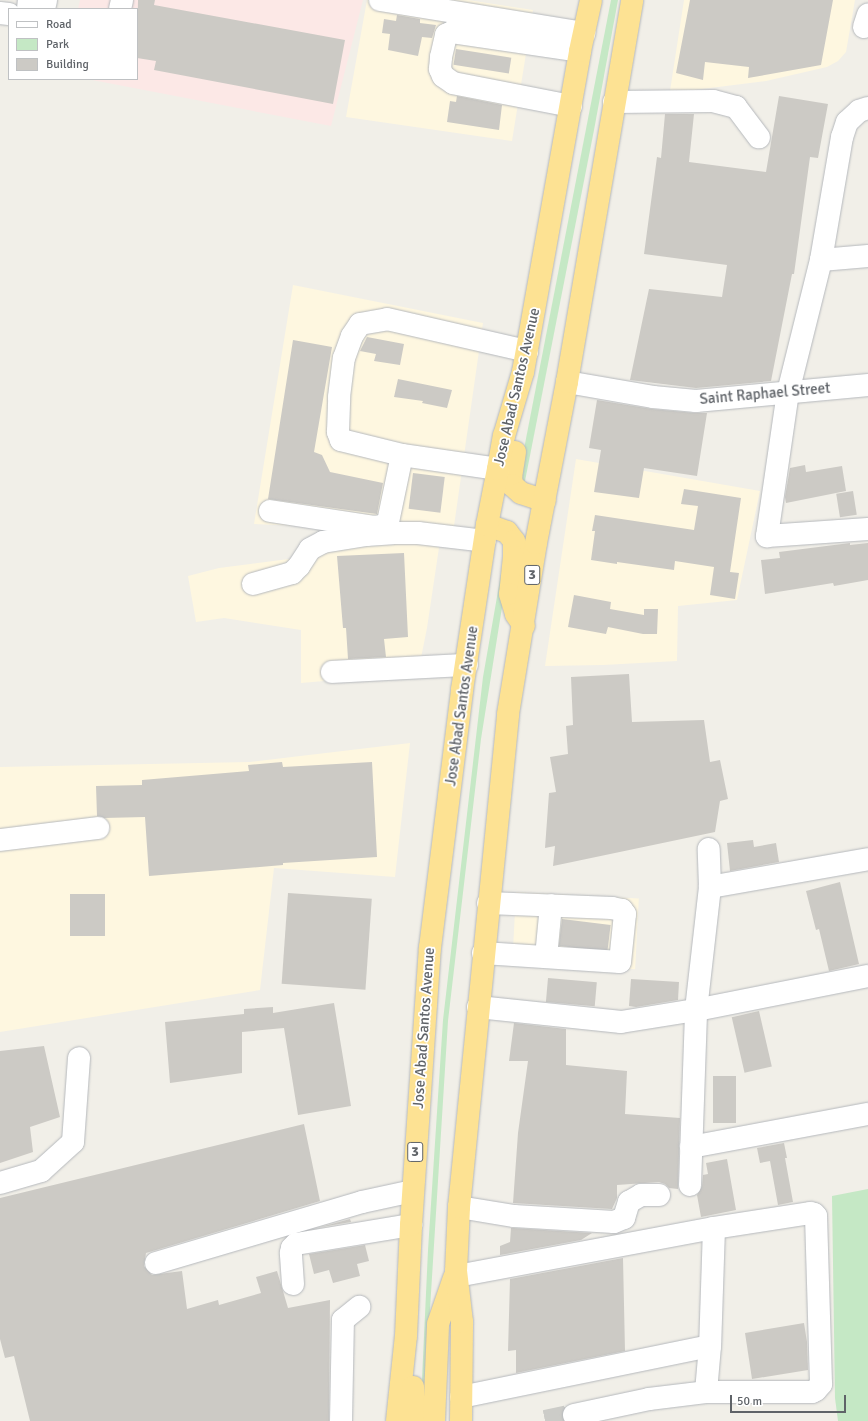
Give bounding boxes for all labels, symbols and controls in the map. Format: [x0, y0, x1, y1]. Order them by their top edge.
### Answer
legend [8, 8, 138, 80]
text: Road [46, 17, 72, 32]
text: Park [46, 37, 69, 52]
text: Building [46, 57, 89, 72]
street label: Jose Abad Santos Avenue [490, 306, 544, 468]
street label: Saint Raphael Street [699, 379, 831, 409]
road number: 3 [524, 563, 540, 587]
street label: Jose Abad Santos Avenue [442, 625, 482, 787]
street label: Jose Abad Santos Avenue [409, 947, 439, 1109]
road number: 3 [407, 1140, 423, 1164]
scale bar [732, 1387, 848, 1413]
text: 50 m [737, 1394, 762, 1409]

